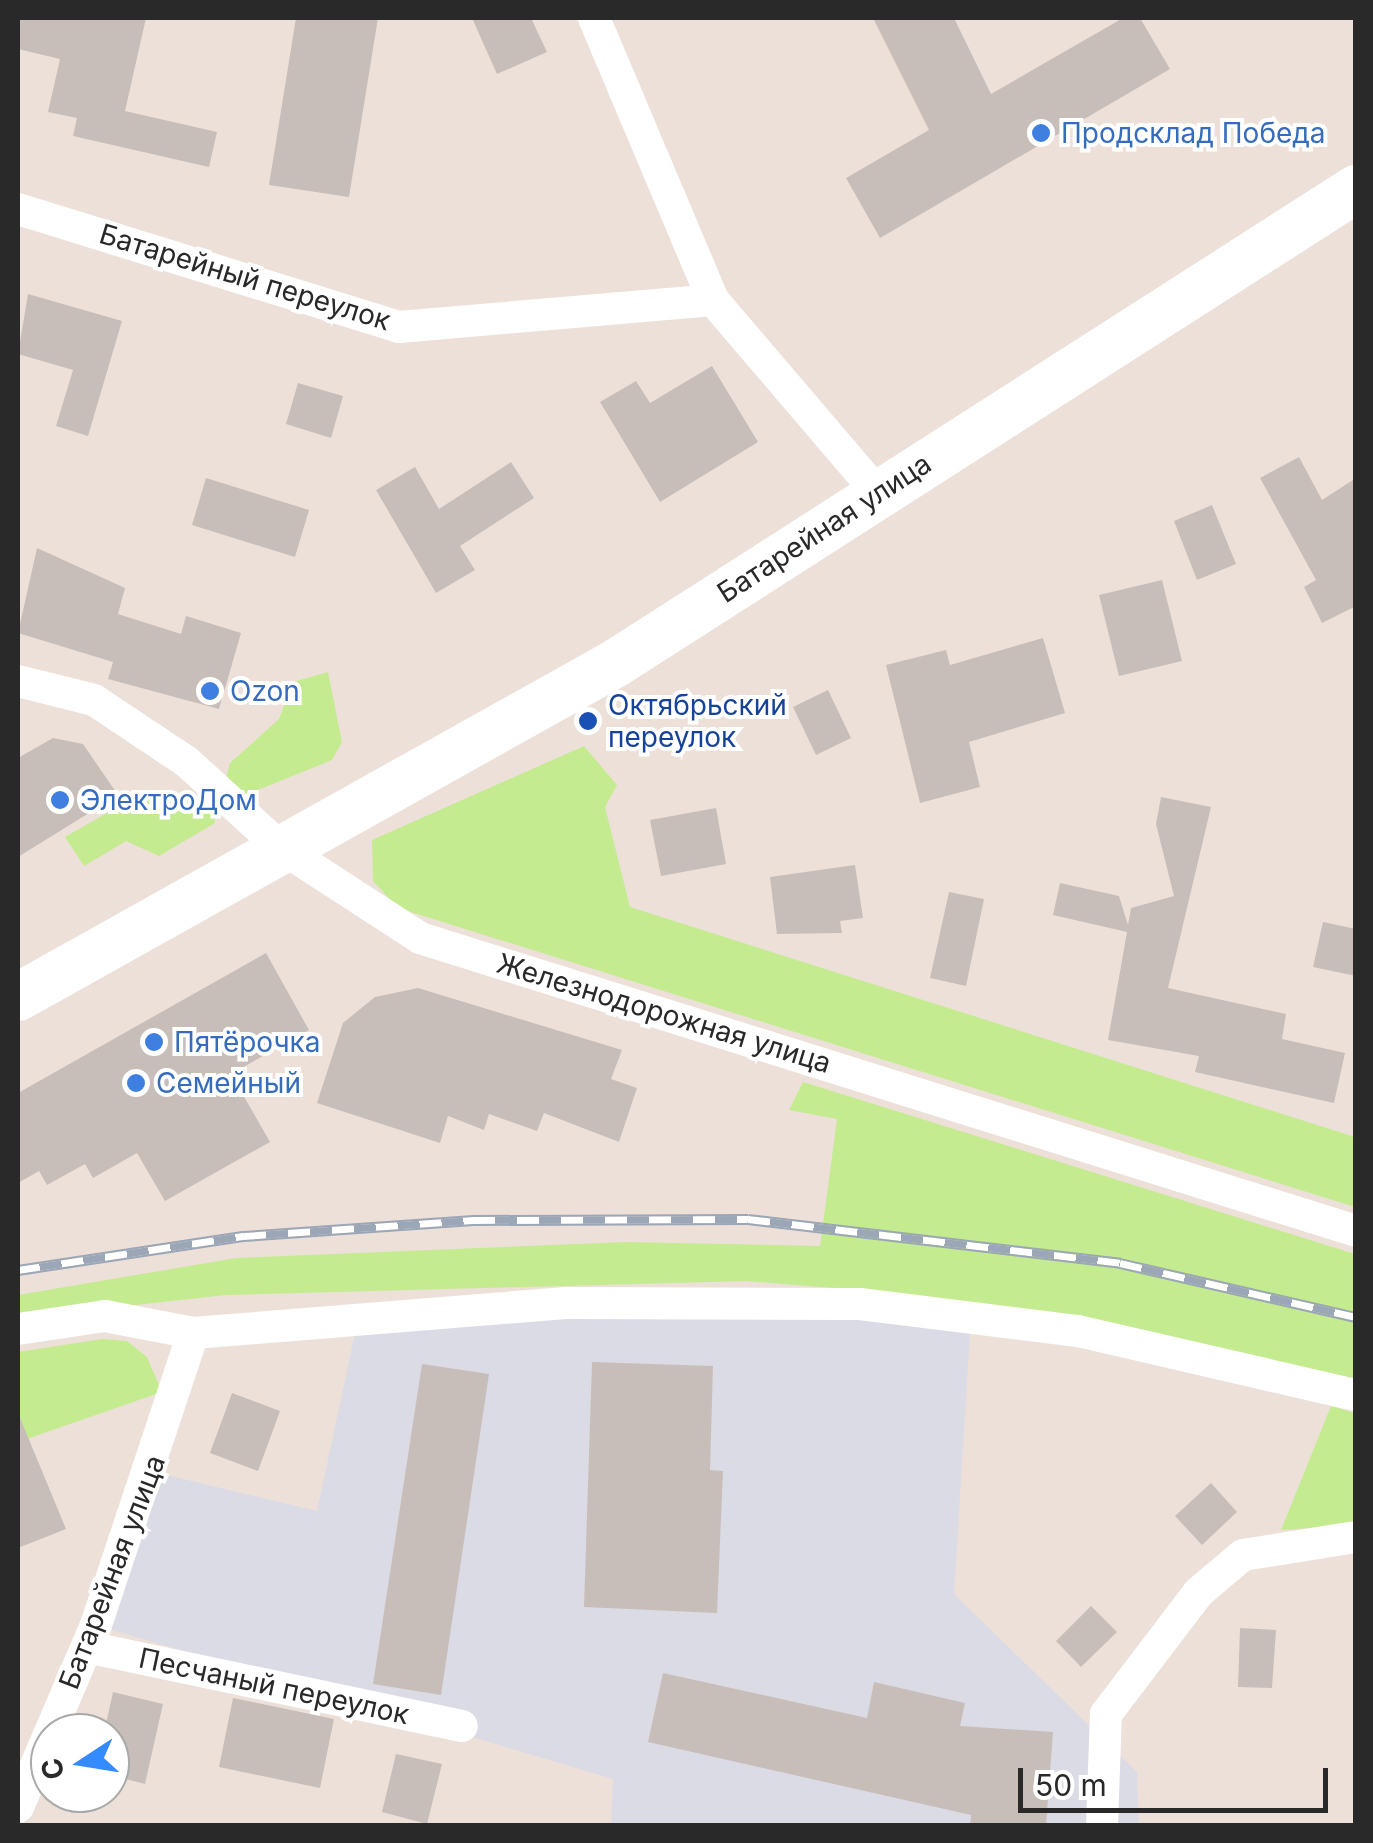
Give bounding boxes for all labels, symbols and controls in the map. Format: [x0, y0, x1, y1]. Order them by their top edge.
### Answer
place label: Продсклад Победа [1061, 116, 1326, 150]
marker: Продсклад Победа [1030, 122, 1052, 144]
street label: Батарейный переулок [95, 217, 395, 337]
street label: Батарейная улица [711, 446, 937, 610]
place label: Ozon [230, 674, 300, 708]
marker: Ozon [199, 680, 221, 702]
place label: Октябрьский переулок [608, 688, 787, 754]
marker: Октябрьский переулок [577, 710, 599, 732]
place label: ЭлектроДом [80, 783, 257, 817]
marker: ЭлектроДом [49, 789, 71, 811]
street label: Железнодорожная улица [493, 946, 835, 1080]
place label: Пятёрочка [174, 1025, 321, 1059]
marker: Пятёрочка [143, 1031, 165, 1053]
place label: Семейный [156, 1066, 301, 1100]
marker: Семейный [125, 1072, 147, 1094]
street label: Батарейная улица [52, 1450, 172, 1694]
street label: Песчаный переулок [136, 1641, 412, 1731]
north arrow [30, 1713, 130, 1813]
scale bar [1023, 1748, 1333, 1810]
text: С [34, 1755, 71, 1782]
text: 50 m [1035, 1767, 1107, 1803]

